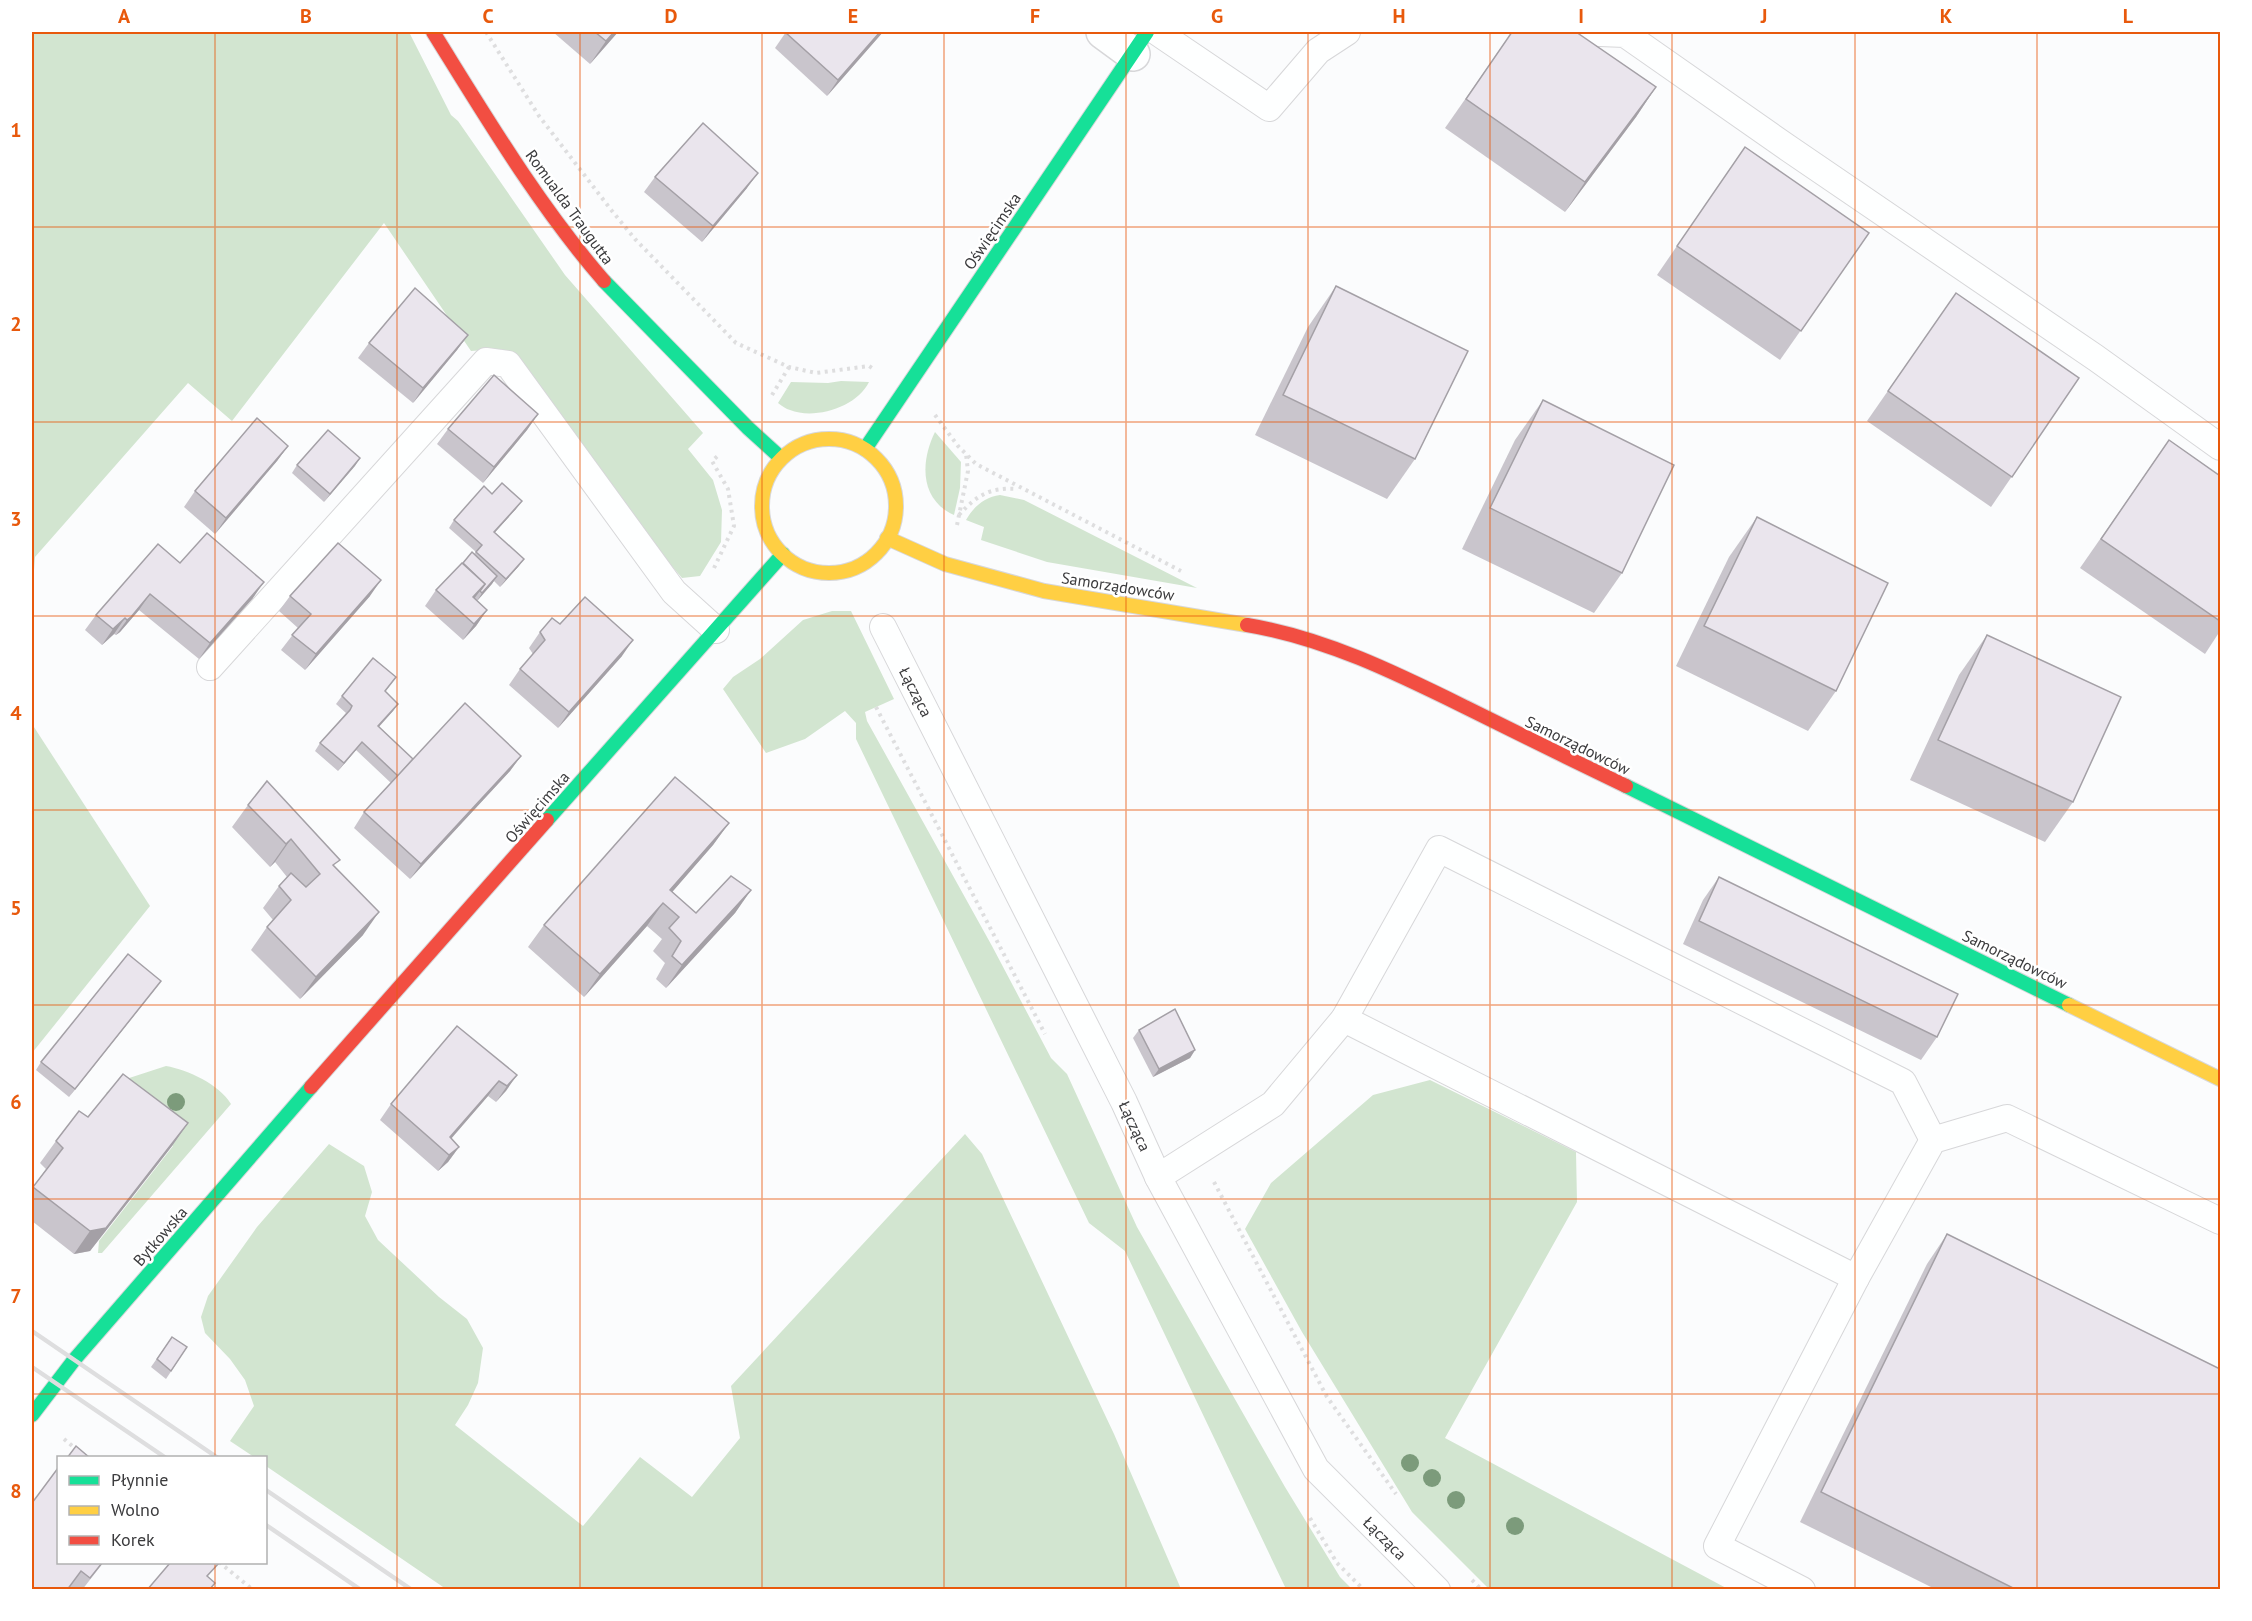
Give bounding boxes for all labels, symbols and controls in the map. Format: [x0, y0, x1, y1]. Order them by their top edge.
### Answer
text: A [118, 3, 131, 29]
text: B [300, 3, 312, 29]
text: C [482, 3, 494, 29]
text: D [665, 3, 678, 29]
text: E [848, 3, 858, 29]
text: F [1030, 3, 1040, 29]
text: G [1211, 3, 1223, 29]
text: H [1392, 3, 1406, 29]
text: I [1578, 3, 1584, 29]
text: J [1760, 3, 1767, 29]
text: K [1940, 3, 1953, 29]
text: L [2123, 3, 2134, 29]
text: 1 [10, 117, 22, 143]
street label: Romualda Traugutta [522, 146, 618, 268]
street label: Oświęcimska [959, 189, 1025, 273]
text: 2 [10, 311, 22, 337]
text: 3 [10, 506, 22, 532]
street label: Samorządowców [1060, 567, 1176, 605]
street label: Łącząca [895, 664, 937, 720]
text: 4 [10, 700, 22, 726]
street label: Samorządowców [1522, 711, 1634, 779]
street label: Oświęcimska [500, 767, 574, 847]
text: 5 [10, 895, 22, 921]
street label: Samorządowców [1959, 925, 2071, 993]
text: 6 [10, 1089, 22, 1115]
street label: Łącząca [1115, 1098, 1155, 1154]
street label: Bytkowska [129, 1202, 191, 1270]
text: 7 [10, 1283, 22, 1309]
legend [57, 1456, 267, 1564]
text: Płynnie [111, 1468, 168, 1491]
text: 8 [10, 1478, 22, 1504]
text: Wolno [111, 1498, 160, 1521]
street label: Łącząca [1359, 1512, 1411, 1564]
text: Korek [111, 1528, 155, 1551]

